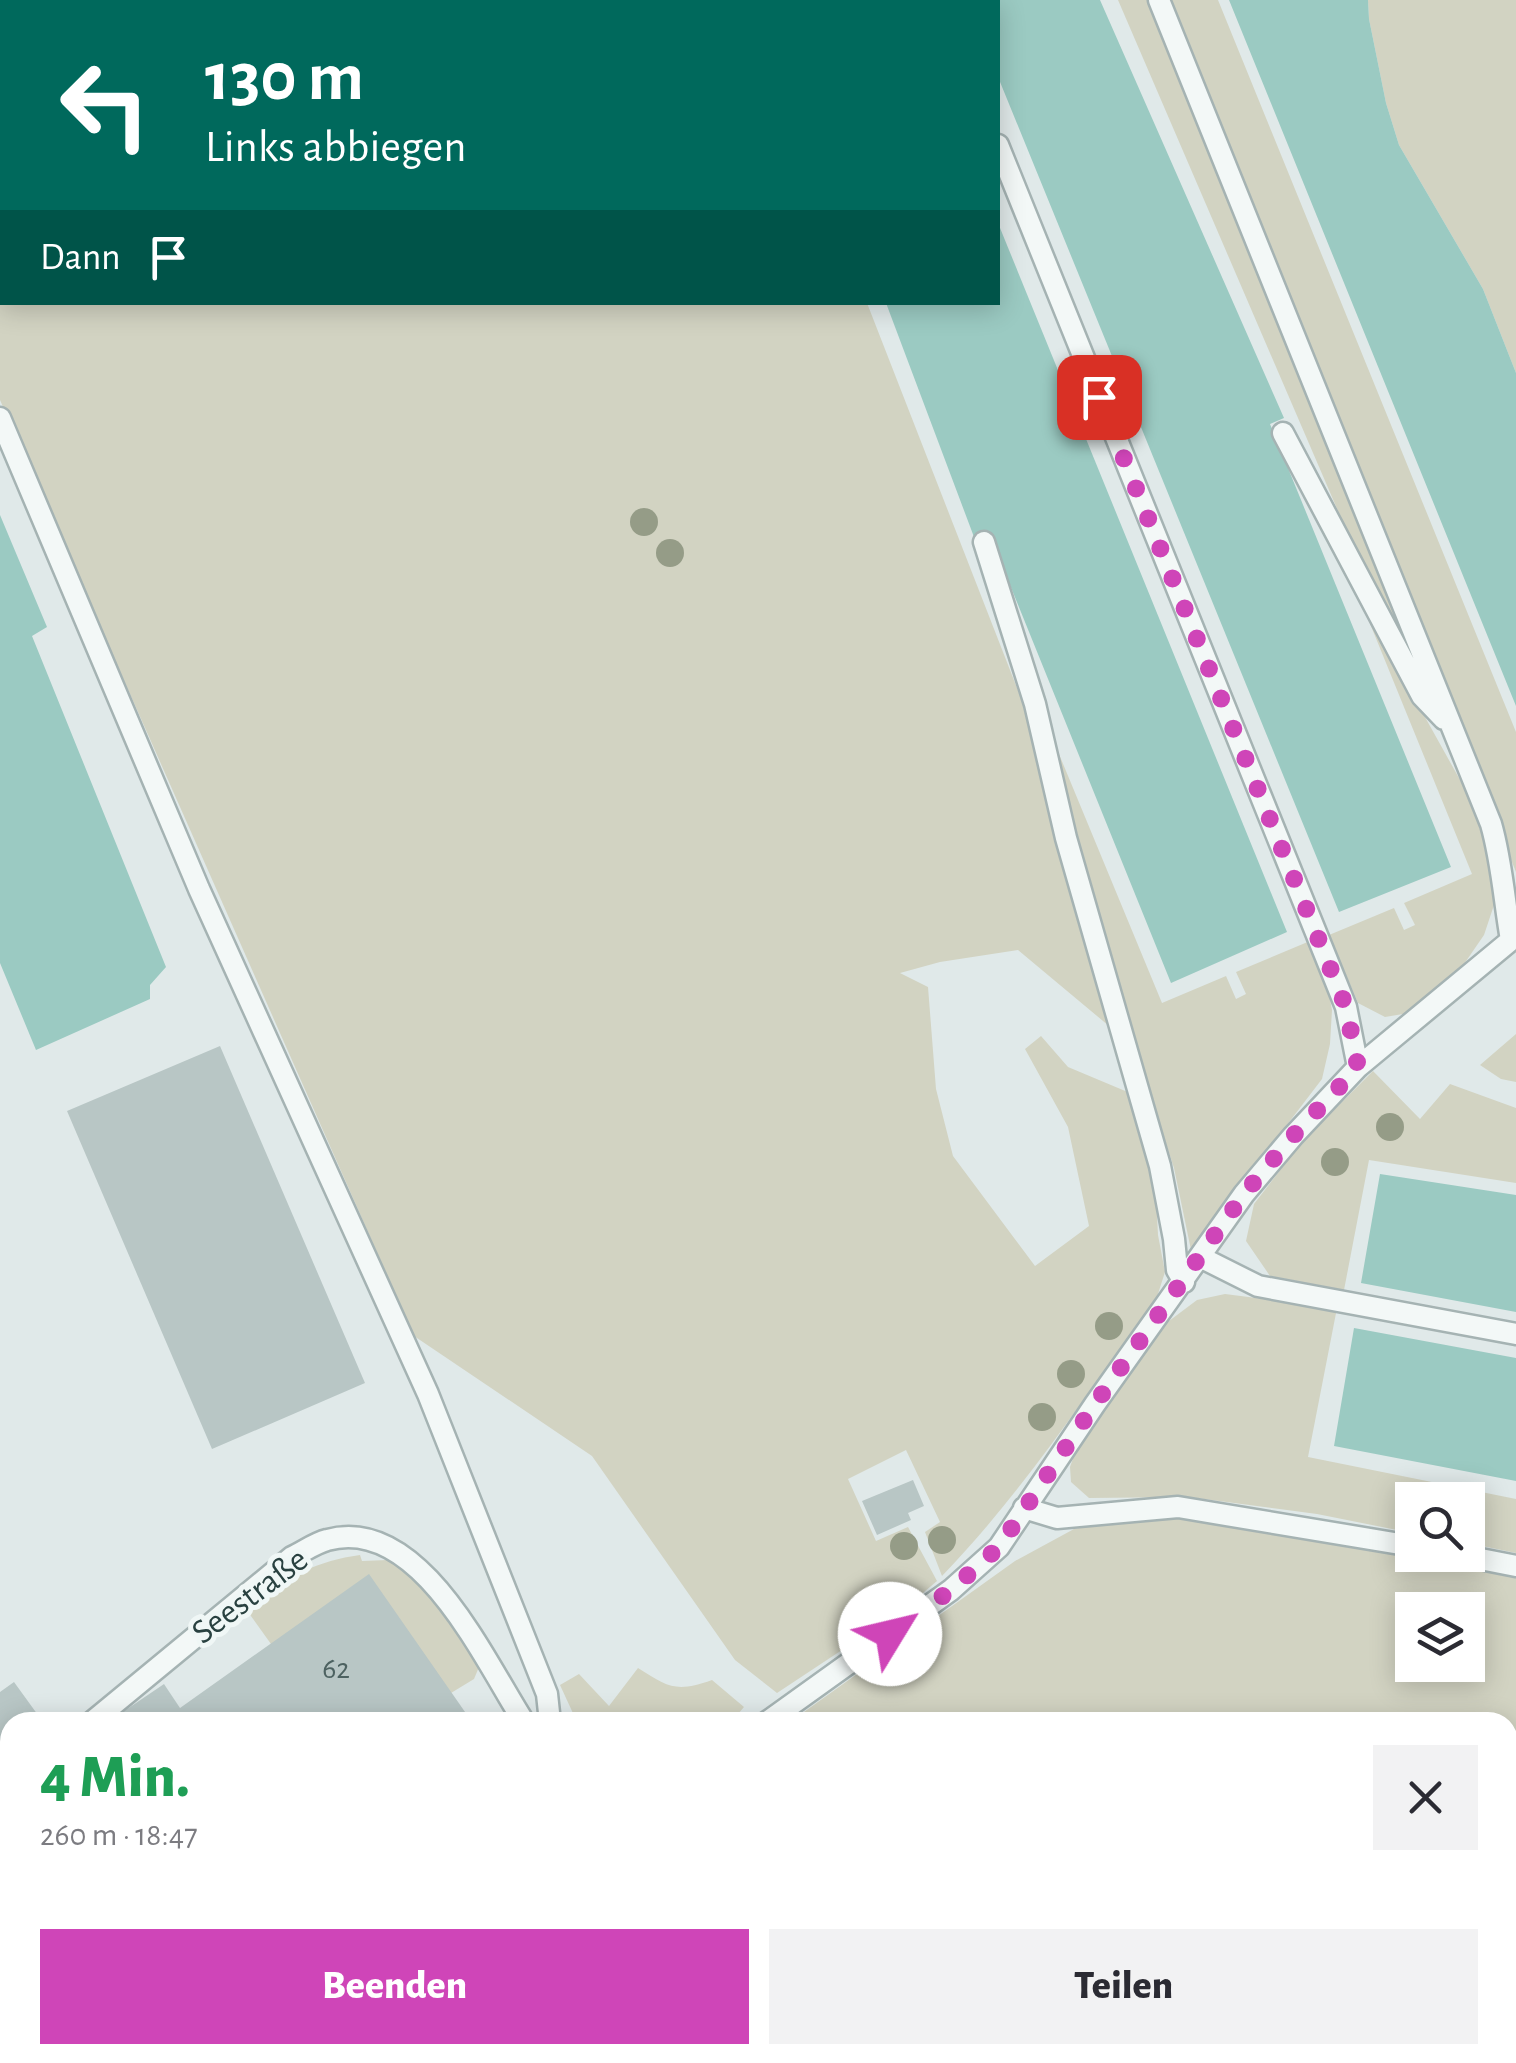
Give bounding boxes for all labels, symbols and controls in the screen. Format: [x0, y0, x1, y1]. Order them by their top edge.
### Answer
icon: left [40, 40, 170, 170]
text: 130 m [205, 43, 364, 113]
text: Links abbiegen [205, 125, 467, 170]
icon: arrive [141, 230, 196, 285]
text: Dann [40, 239, 121, 277]
pin [1057, 355, 1142, 440]
icon: arrive [1072, 370, 1127, 425]
map controls [1395, 1482, 1485, 1682]
button: search [1395, 1482, 1485, 1572]
street label: Seestraße [186, 1541, 314, 1651]
position arrow [838, 1582, 942, 1686]
button: layers [1395, 1592, 1485, 1682]
house number: 62 [322, 1654, 350, 1684]
button: close [1373, 1745, 1478, 1850]
text: 4 Min. [40, 1748, 190, 1808]
text: 260 m · 18:47 [40, 1819, 198, 1851]
button: Beenden [40, 1929, 749, 2044]
button: Teilen [769, 1929, 1478, 2044]

